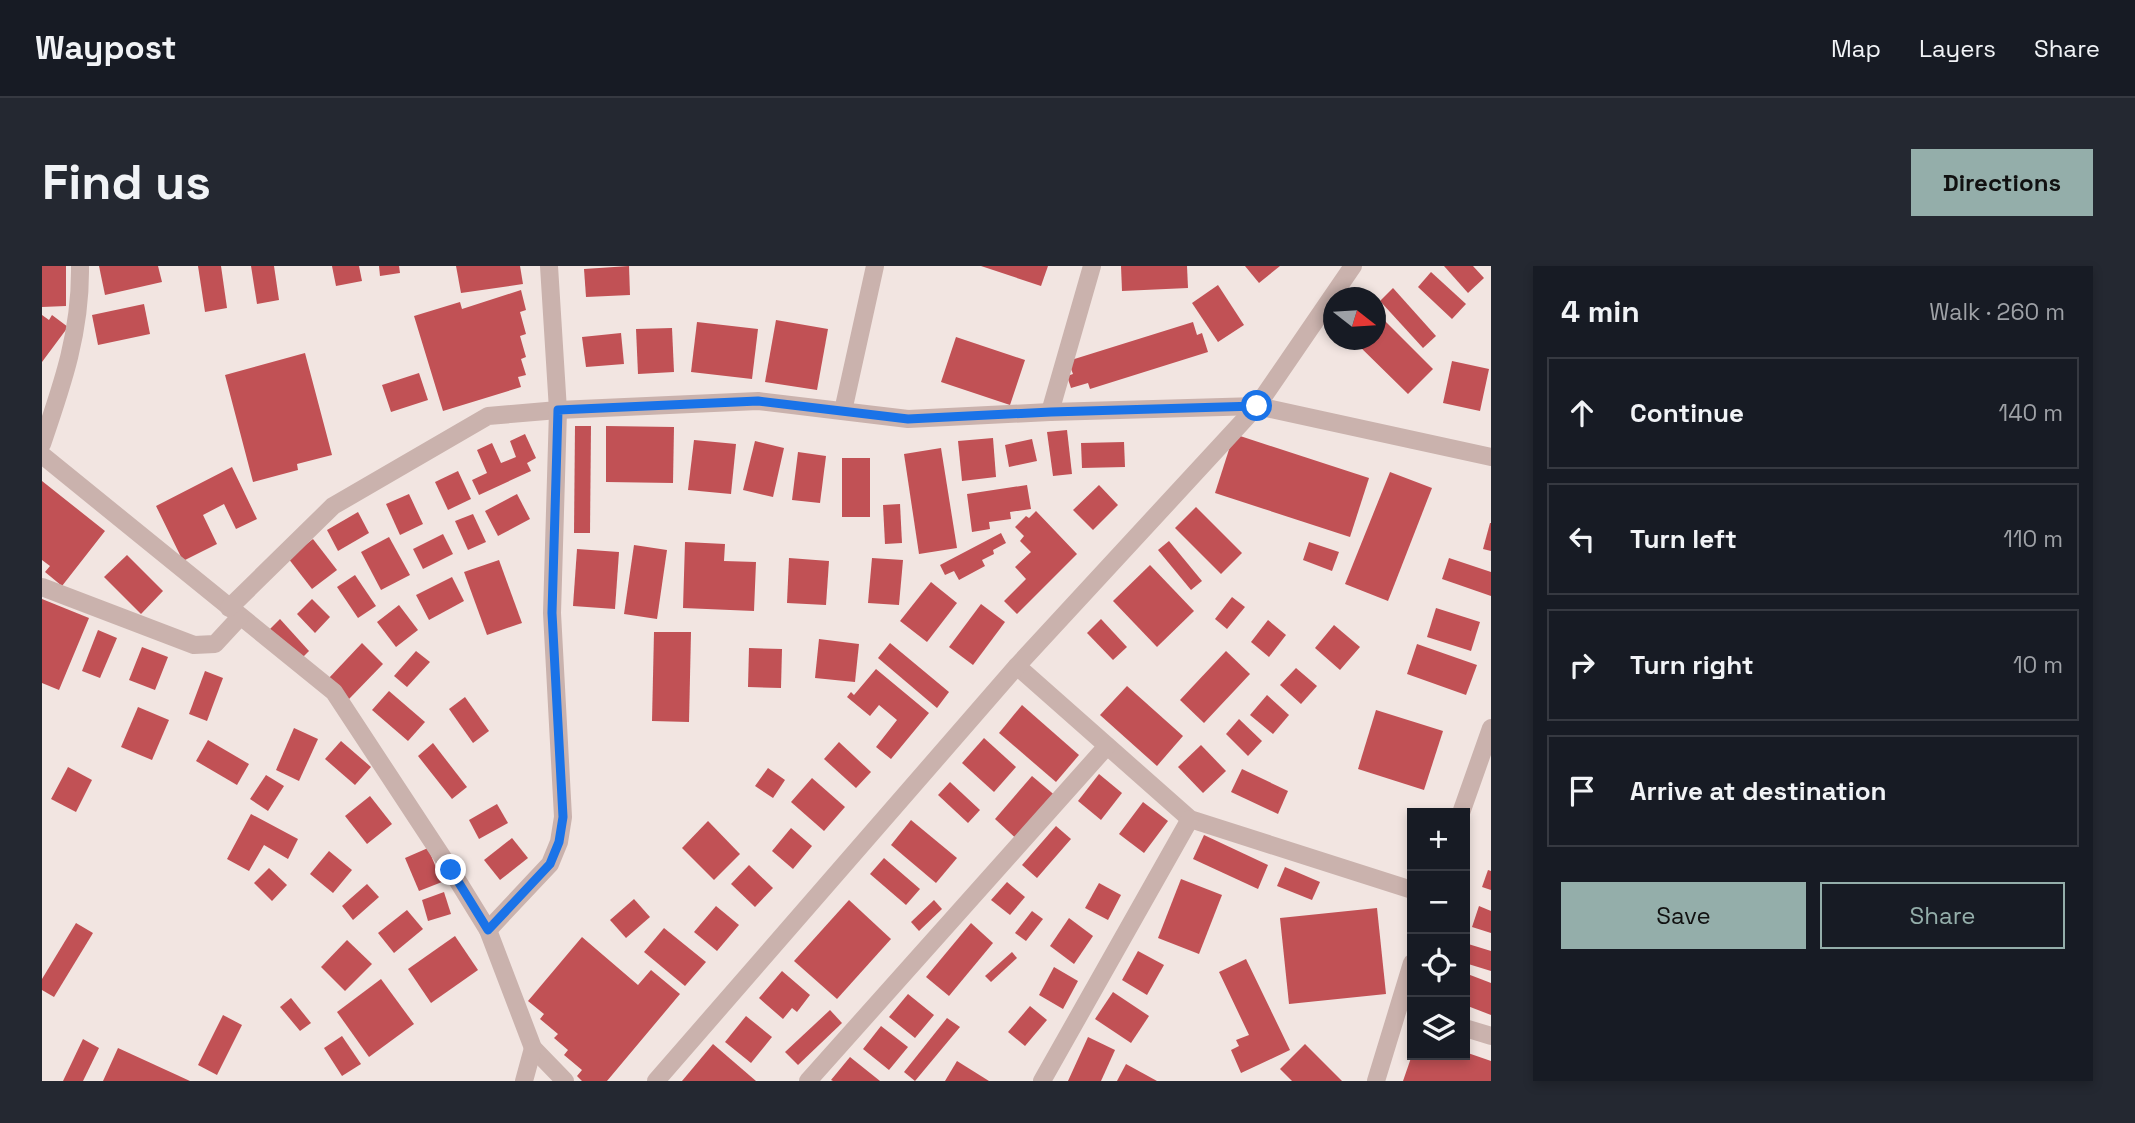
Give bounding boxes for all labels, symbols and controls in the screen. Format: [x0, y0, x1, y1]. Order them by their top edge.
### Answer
text: Waypost [35, 27, 177, 69]
text: Map [1831, 33, 1881, 64]
text: Layers [1919, 33, 1996, 64]
text: Share [2034, 33, 2100, 64]
button: Directions [1911, 149, 2093, 216]
text: Find us [42, 151, 211, 213]
north arrow [1323, 287, 1386, 350]
text: 4 min [1561, 292, 1640, 331]
text: Walk · 260 m [1929, 297, 2065, 327]
route start [1241, 390, 1272, 421]
icon: ahead [1563, 394, 1601, 432]
text: Continue [1630, 396, 1744, 430]
text: 140 m [1999, 398, 2063, 428]
icon: left [1563, 520, 1601, 558]
text: Turn left [1630, 522, 1737, 556]
text: 110 m [2003, 524, 2063, 554]
icon: right [1563, 646, 1601, 684]
text: Turn right [1630, 648, 1754, 682]
text: 10 m [2013, 650, 2063, 680]
icon: arrive [1563, 772, 1601, 810]
text: Arrive at destination [1630, 774, 1887, 808]
map controls [1407, 808, 1470, 1060]
button: + [1407, 808, 1470, 871]
route end [435, 854, 466, 885]
button: − [1407, 871, 1470, 934]
button: Save [1561, 882, 1806, 949]
button: Share [1820, 882, 2065, 949]
button: locate [1407, 934, 1470, 997]
button: layers [1407, 997, 1470, 1060]

